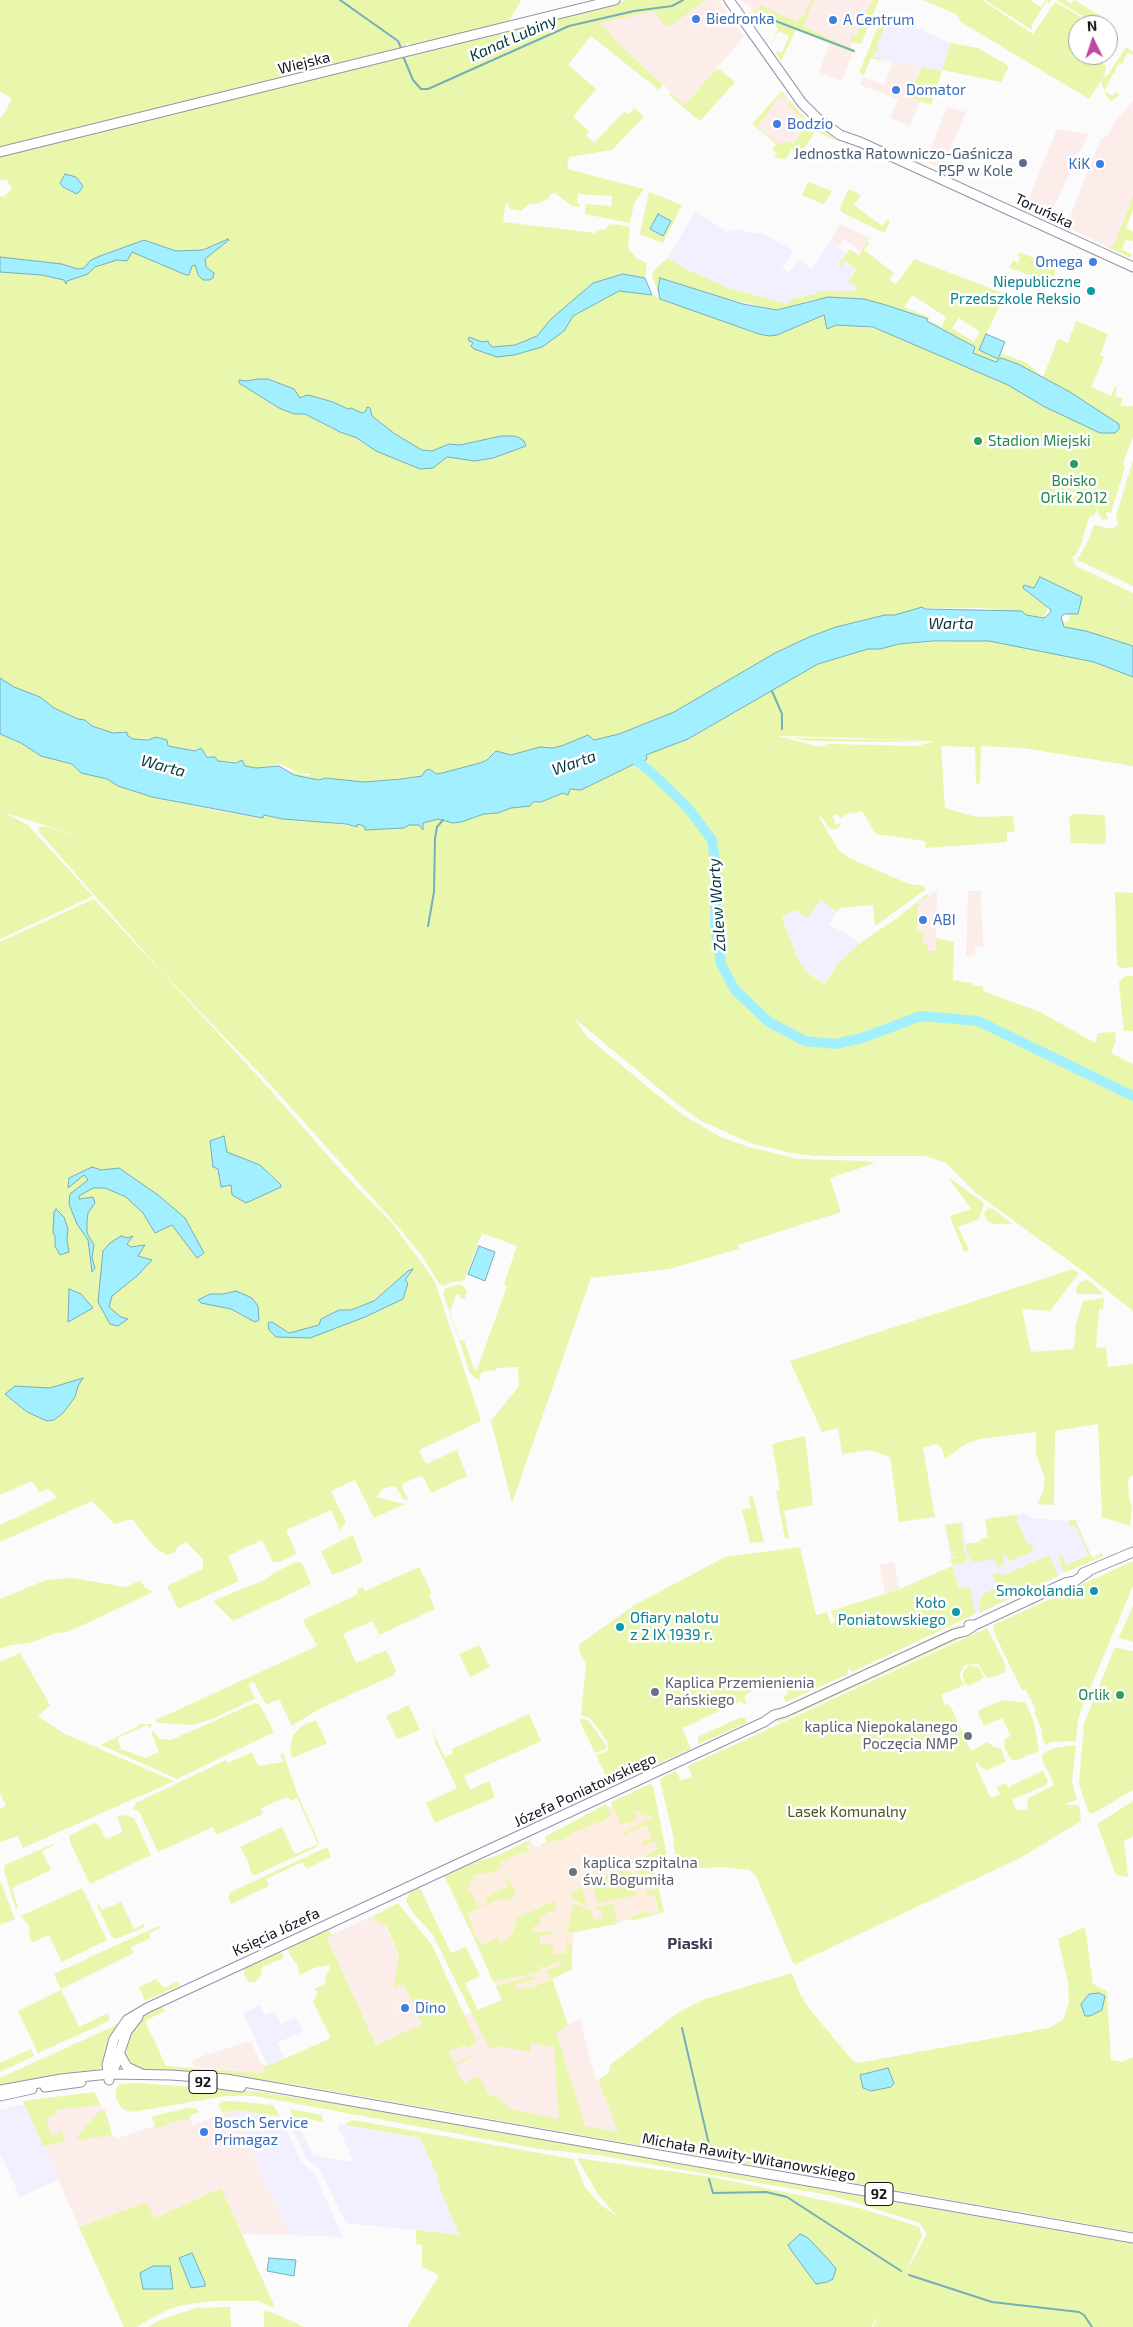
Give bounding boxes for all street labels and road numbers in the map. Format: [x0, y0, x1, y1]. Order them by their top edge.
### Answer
street label: Wiejska [276, 48, 332, 78]
street label: Toruńska [1012, 190, 1076, 232]
street label: Józefa Poniatowskiego [511, 1749, 659, 1831]
street label: Księcia Józefa [230, 1904, 322, 1960]
road number: 92 [189, 2070, 217, 2094]
street label: Michała Rawity-Witanowskiego [641, 2129, 857, 2185]
road number: 92 [865, 2182, 893, 2206]

